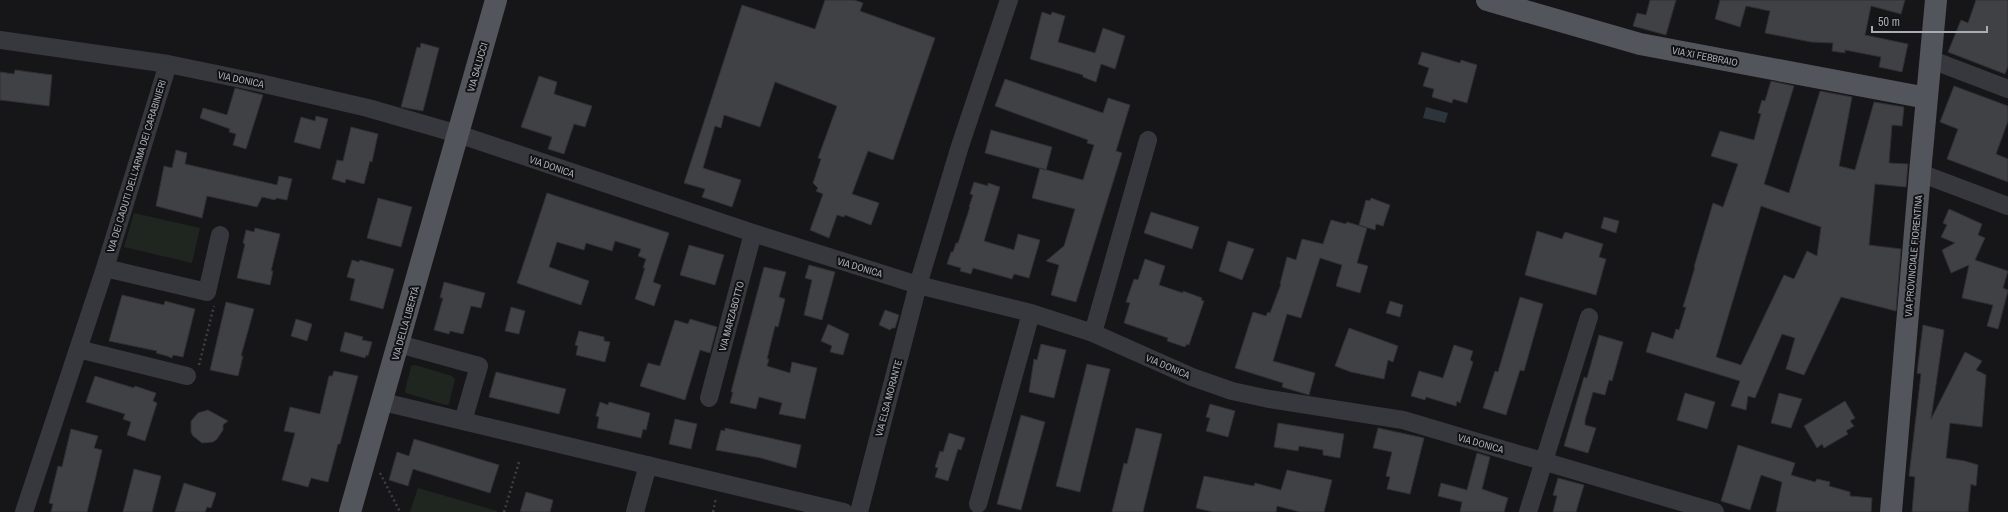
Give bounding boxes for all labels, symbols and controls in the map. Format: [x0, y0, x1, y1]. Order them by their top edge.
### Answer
scale bar [1872, 8, 1987, 34]
text: 50 m [1878, 14, 1900, 30]
street label: VIA SALUCCI [464, 41, 491, 93]
street label: VIA XI FEBBRAIO [1671, 44, 1739, 69]
street label: VIA DONICA [217, 68, 266, 91]
street label: VIA DEI CADUTI DELL'ARMA DEI CARABINIERI [104, 78, 169, 254]
street label: VIA DONICA [528, 153, 577, 180]
street label: VIA PROVINCIALE FIORENTINA [1902, 194, 1925, 317]
street label: VIA DONICA [836, 254, 885, 281]
street label: VIA MARZABOTTO [716, 280, 747, 353]
street label: VIA DELLA LIBERTÀ [389, 284, 422, 362]
street label: VIA DONICA [1144, 351, 1192, 382]
street label: VIA ELSA MORANTE [872, 358, 905, 438]
street label: VIA DONICA [1457, 431, 1506, 456]

